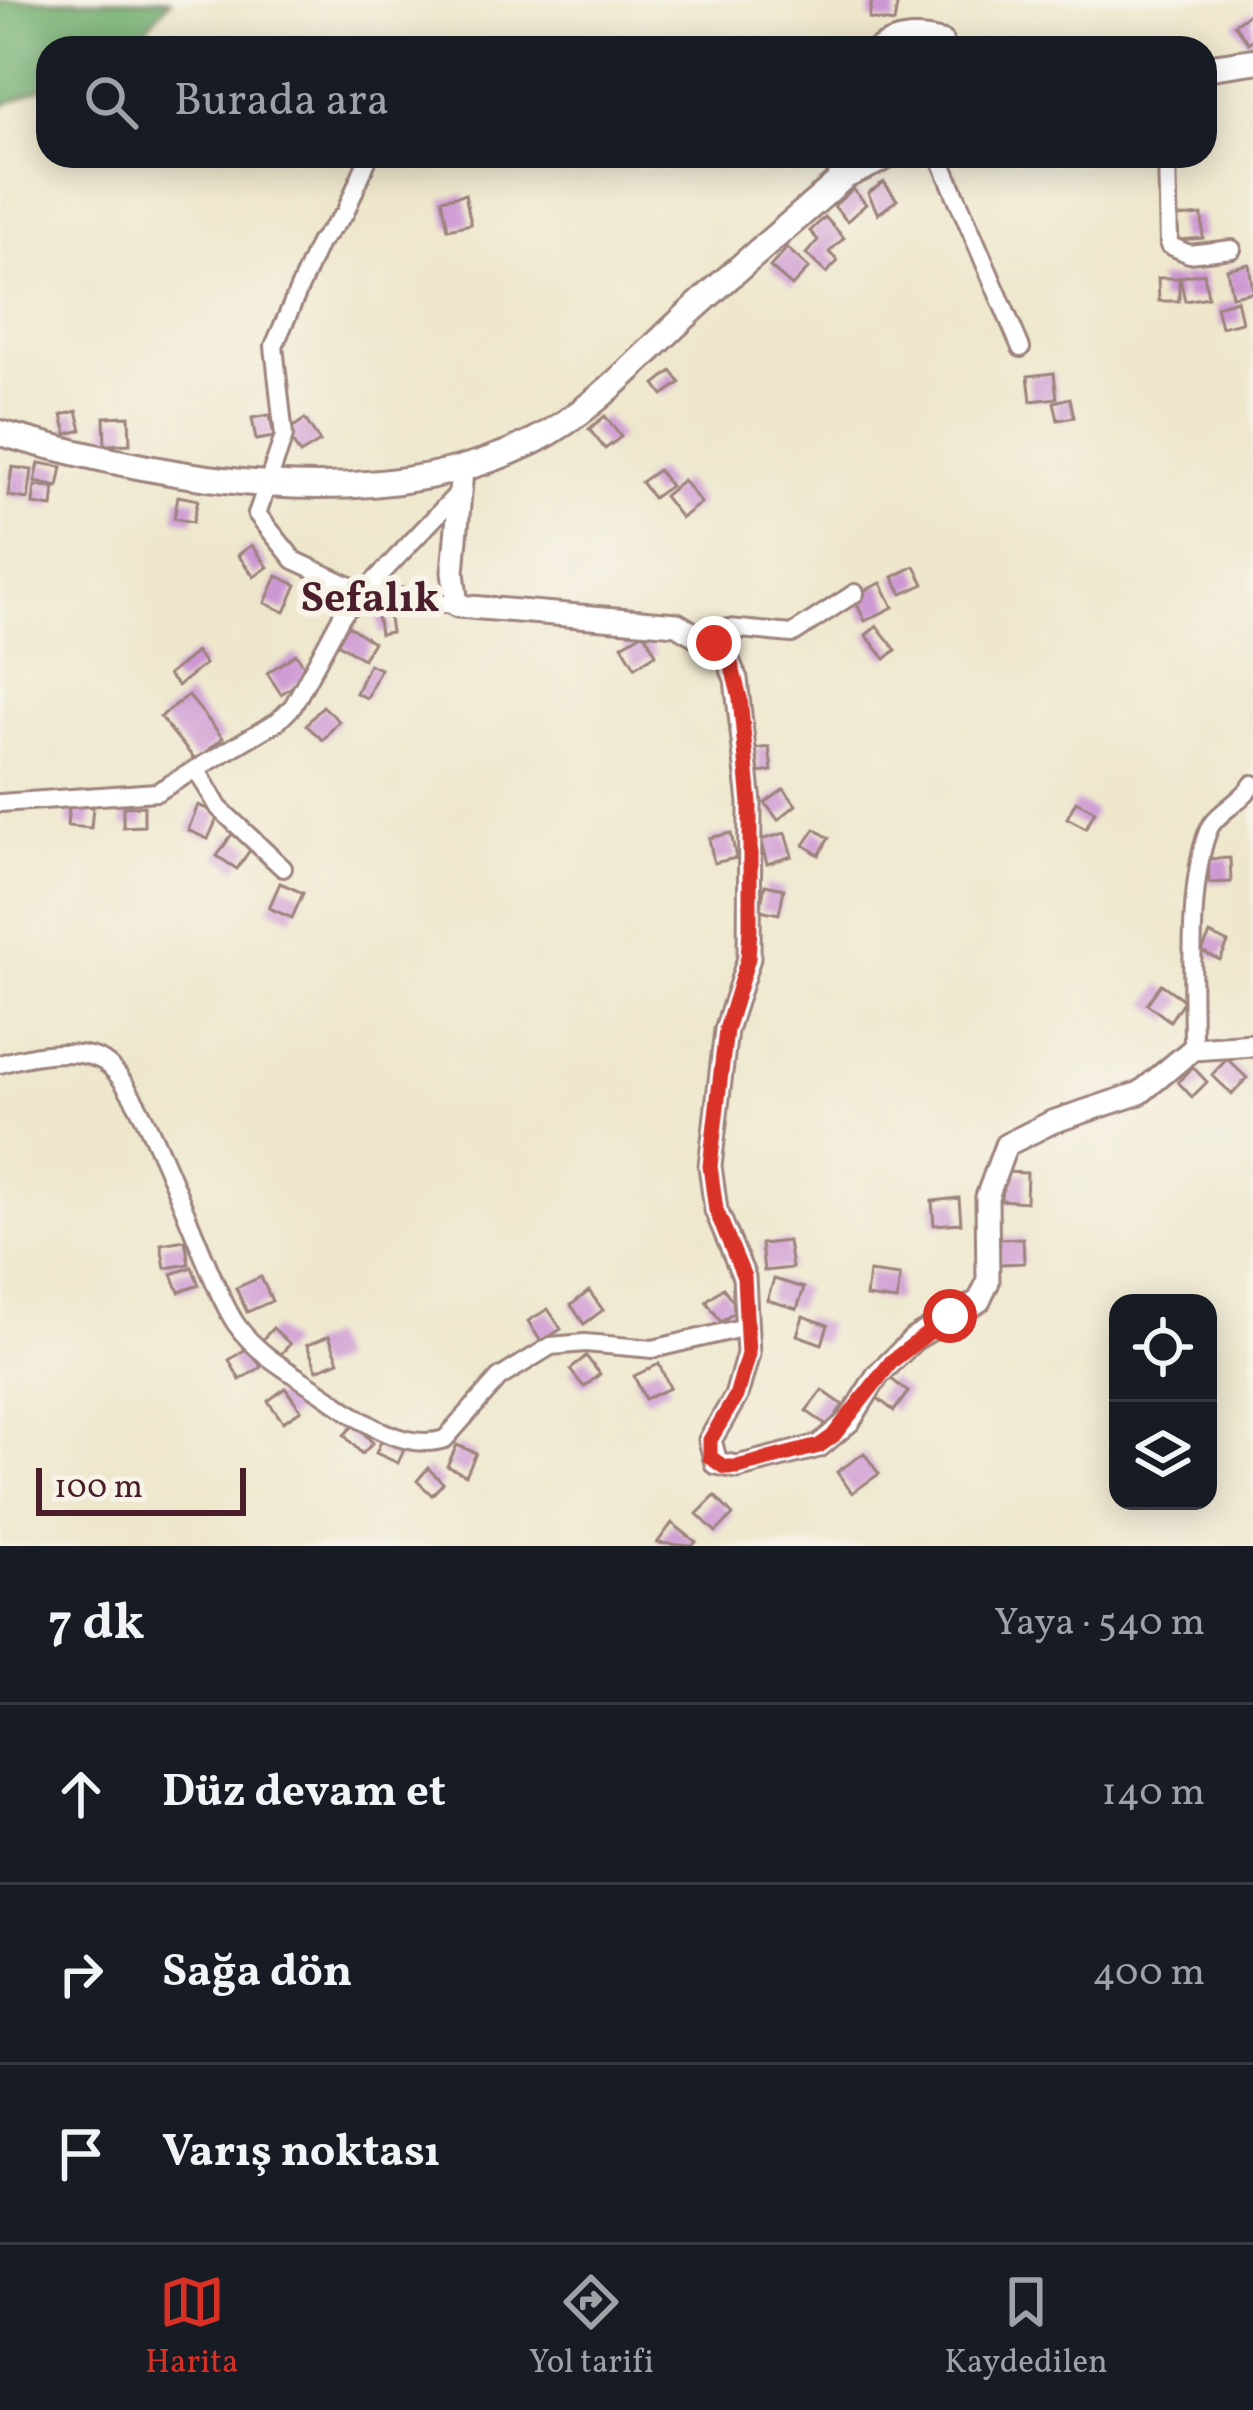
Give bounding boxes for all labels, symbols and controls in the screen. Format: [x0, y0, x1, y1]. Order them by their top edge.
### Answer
search box [36, 36, 1217, 168]
icon: search [78, 69, 144, 135]
text: Burada ara [174, 71, 389, 134]
district label: Sefalık [301, 571, 439, 630]
route end [687, 616, 741, 670]
route start [923, 1289, 977, 1343]
map controls [1109, 1294, 1217, 1510]
button: locate [1109, 1294, 1217, 1402]
button: layers [1109, 1402, 1217, 1510]
scale bar [36, 1462, 246, 1515]
text: 100 m [54, 1466, 143, 1512]
text: 7 dk [48, 1589, 145, 1660]
text: Yaya · 540 m [994, 1597, 1205, 1651]
icon: ahead [48, 1761, 114, 1827]
text: Düz devam et [162, 1762, 446, 1825]
text: 140 m [1102, 1767, 1205, 1821]
icon: right [48, 1941, 114, 2007]
text: Sağa dön [162, 1942, 353, 2005]
text: 400 m [1093, 1947, 1205, 2001]
icon: arrive [48, 2121, 114, 2187]
text: Varış noktası [162, 2122, 440, 2185]
tab: Harita [145, 2269, 238, 2387]
tab: Yol tarifi [529, 2269, 654, 2387]
tab: Kaydedilen [944, 2269, 1108, 2387]

